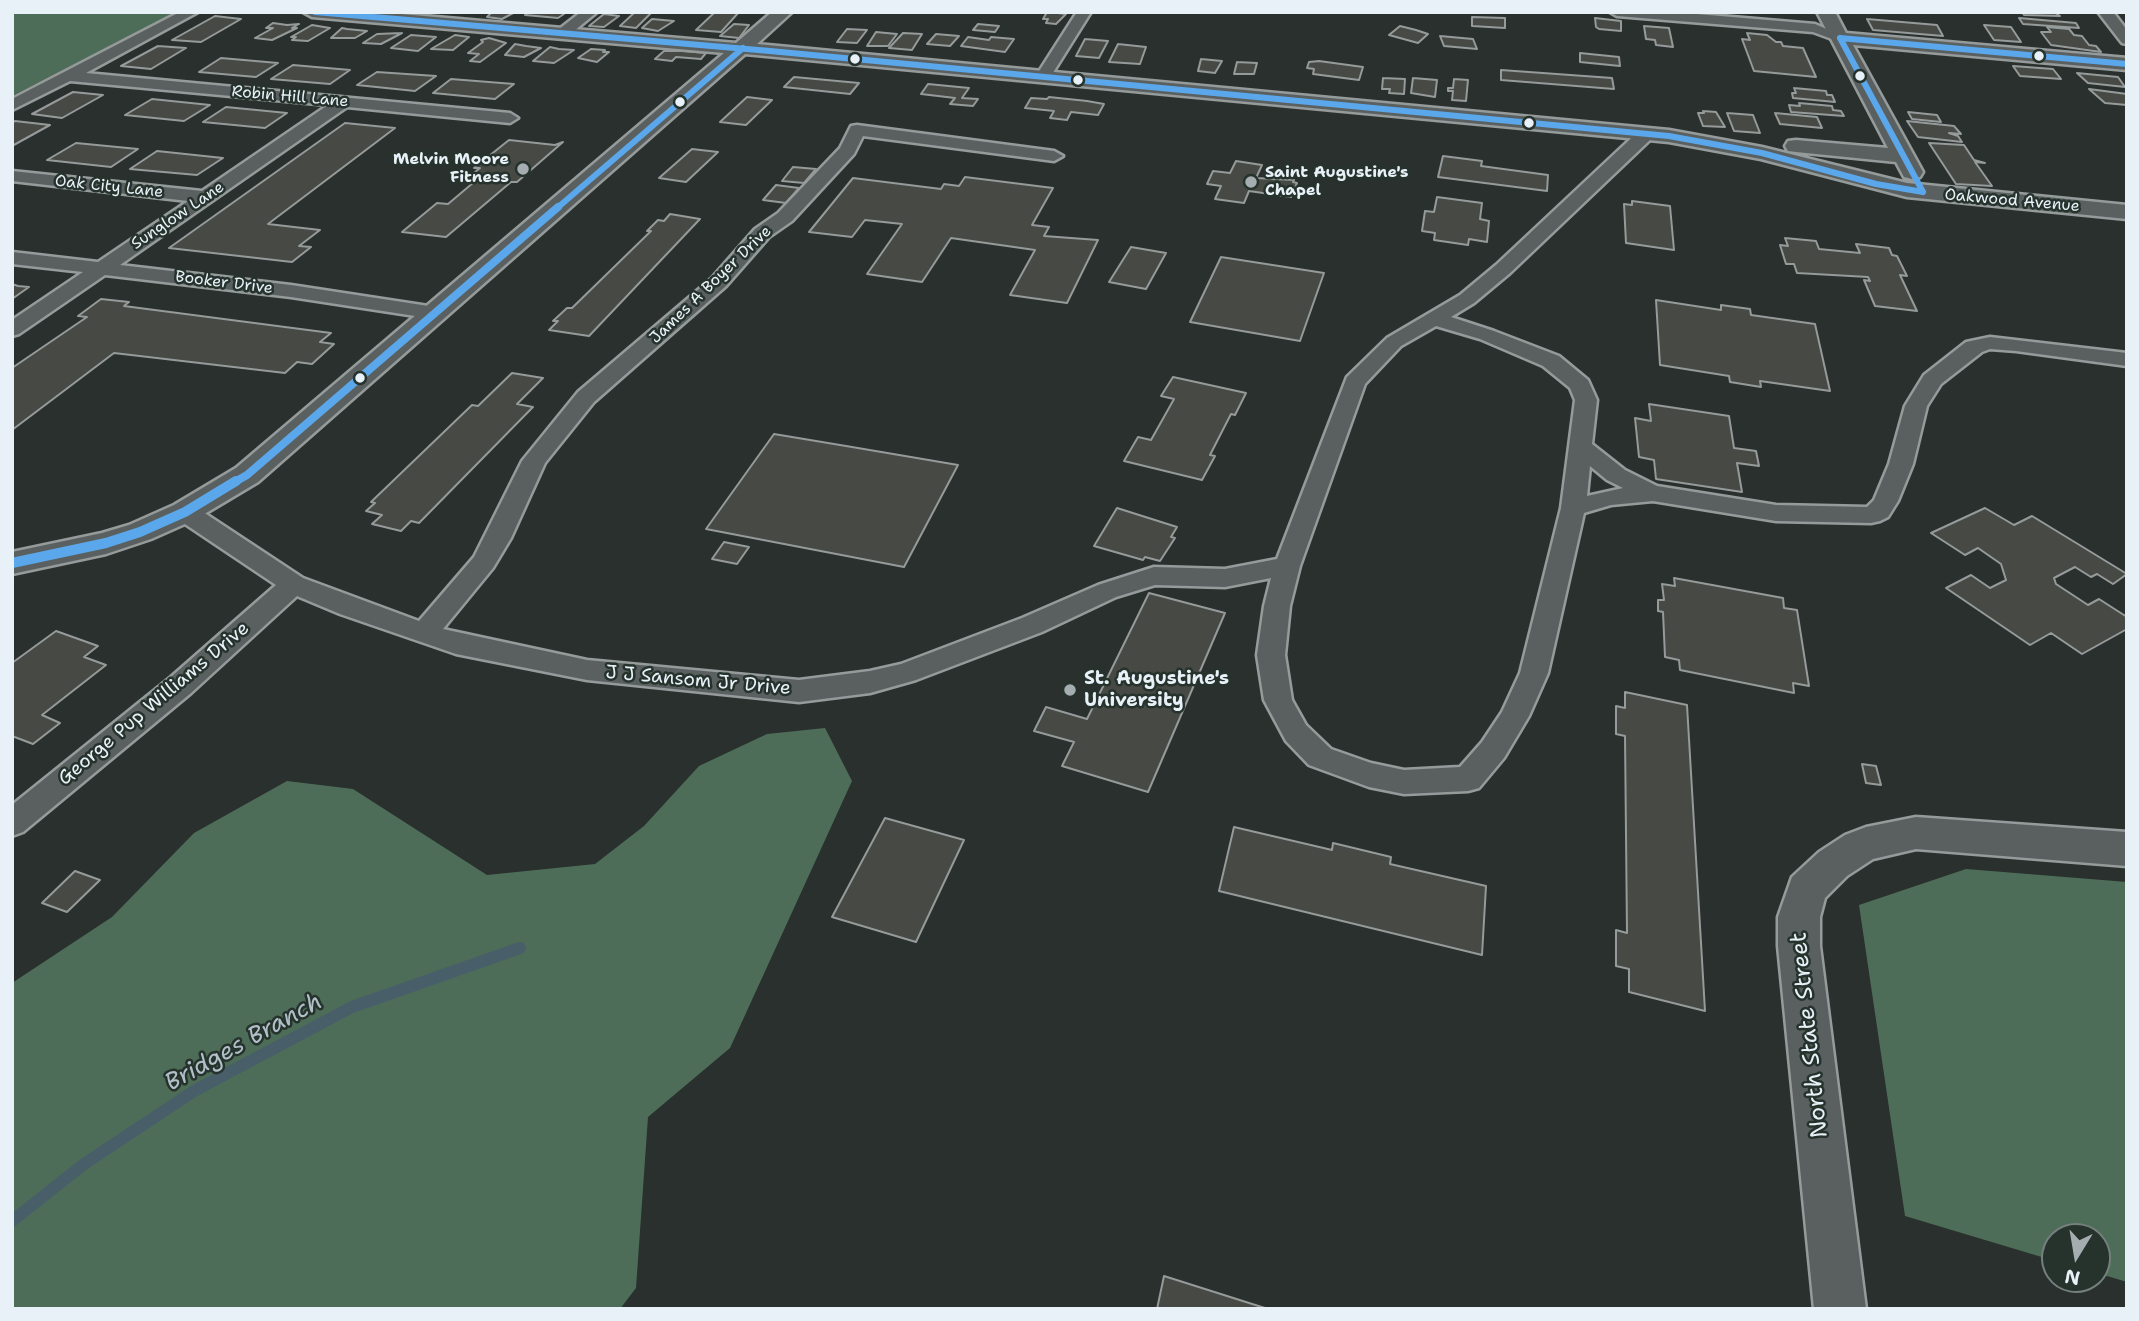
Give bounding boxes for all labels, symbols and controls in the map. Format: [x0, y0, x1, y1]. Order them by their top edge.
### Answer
unlabelled marker [2032, 49, 2046, 63]
unlabelled marker [848, 52, 862, 66]
unlabelled marker [1853, 69, 1867, 83]
unlabelled marker [1071, 73, 1085, 87]
street label: Robin Hill Lane [231, 82, 349, 112]
unlabelled marker [673, 95, 687, 109]
unlabelled marker [1522, 116, 1536, 130]
place label: Melvin Moore Fitness [393, 150, 509, 188]
marker: Melvin Moore Fitness [515, 161, 531, 177]
place label: Saint Augustine's Chapel [1265, 163, 1408, 201]
street label: Oak City Lane [54, 172, 164, 202]
marker: Saint Augustine's Chapel [1243, 174, 1259, 190]
street label: Sunglow Lane [128, 178, 228, 254]
street label: Oakwood Avenue [1944, 186, 2080, 216]
street label: James A Boyer Drive [646, 222, 776, 348]
street label: Booker Drive [174, 267, 274, 299]
unlabelled marker [353, 371, 367, 385]
street label: George Pup Williams Drive [54, 617, 254, 791]
street label: J J Sansom Jr Drive [604, 662, 792, 700]
place label: St. Augustine's University [1084, 668, 1229, 712]
marker: St. Augustine's University [1062, 682, 1078, 698]
street label: North State Street [1785, 931, 1835, 1139]
water label: Bridges Branch [160, 988, 328, 1098]
north arrow [2041, 1223, 2111, 1293]
text: N [2063, 1263, 2082, 1291]

